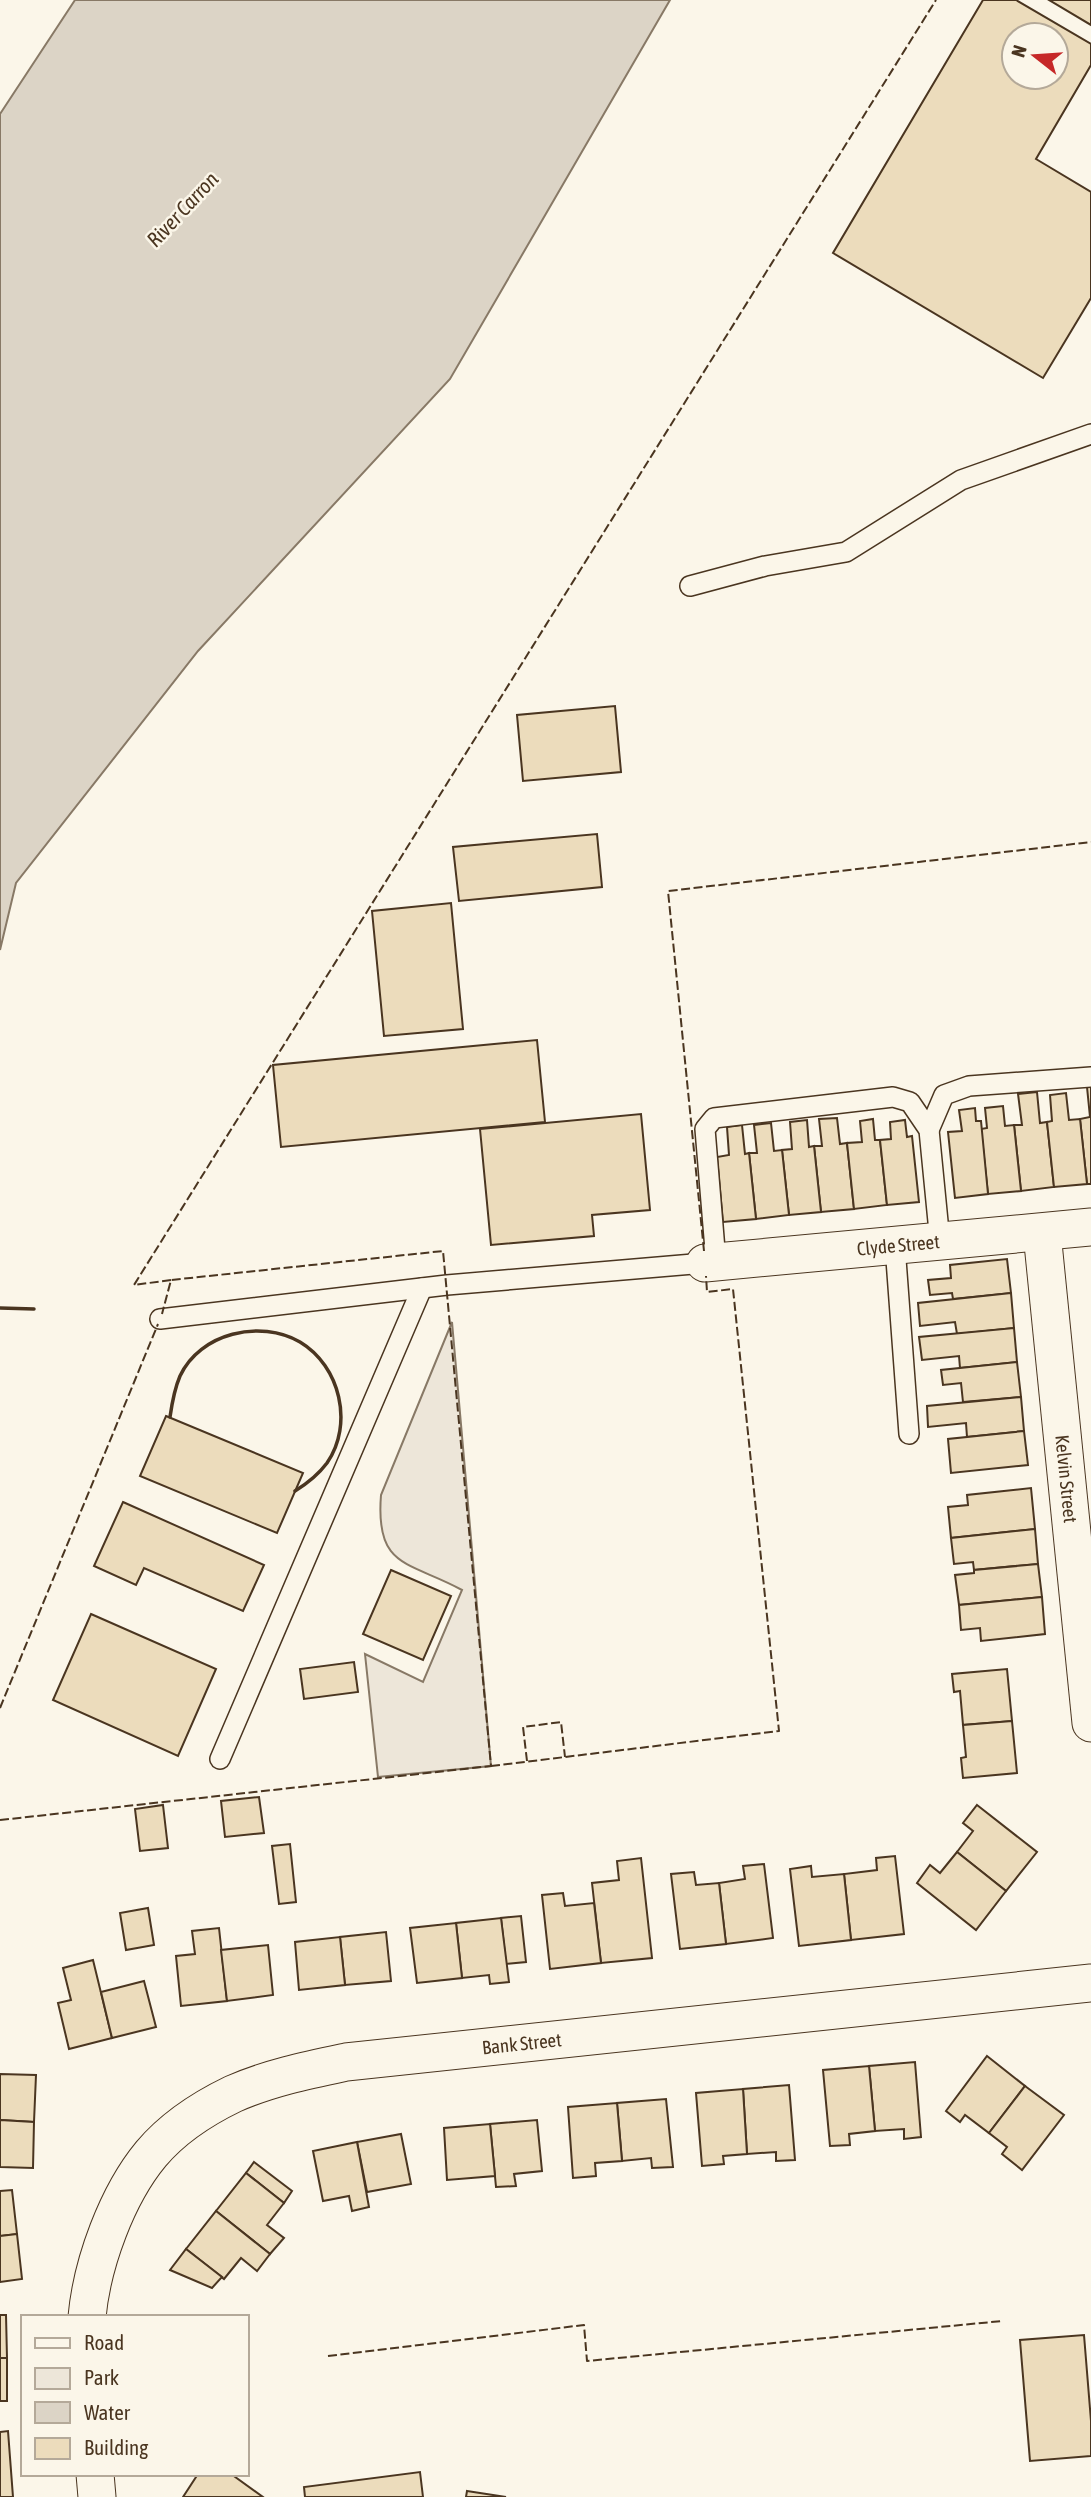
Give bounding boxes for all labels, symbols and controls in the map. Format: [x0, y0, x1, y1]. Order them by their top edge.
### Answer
north arrow [1000, 21, 1070, 91]
text: N [1007, 42, 1031, 60]
water label: River Carron [141, 167, 223, 251]
street label: Clyde Street [856, 1230, 941, 1260]
street label: Kelvin Street [1051, 1434, 1082, 1524]
street label: Bank Street [481, 2028, 563, 2059]
legend [21, 2315, 248, 2476]
text: Road [84, 2330, 124, 2354]
text: Park [84, 2365, 119, 2389]
text: Water [84, 2400, 131, 2424]
text: Building [84, 2435, 148, 2459]

